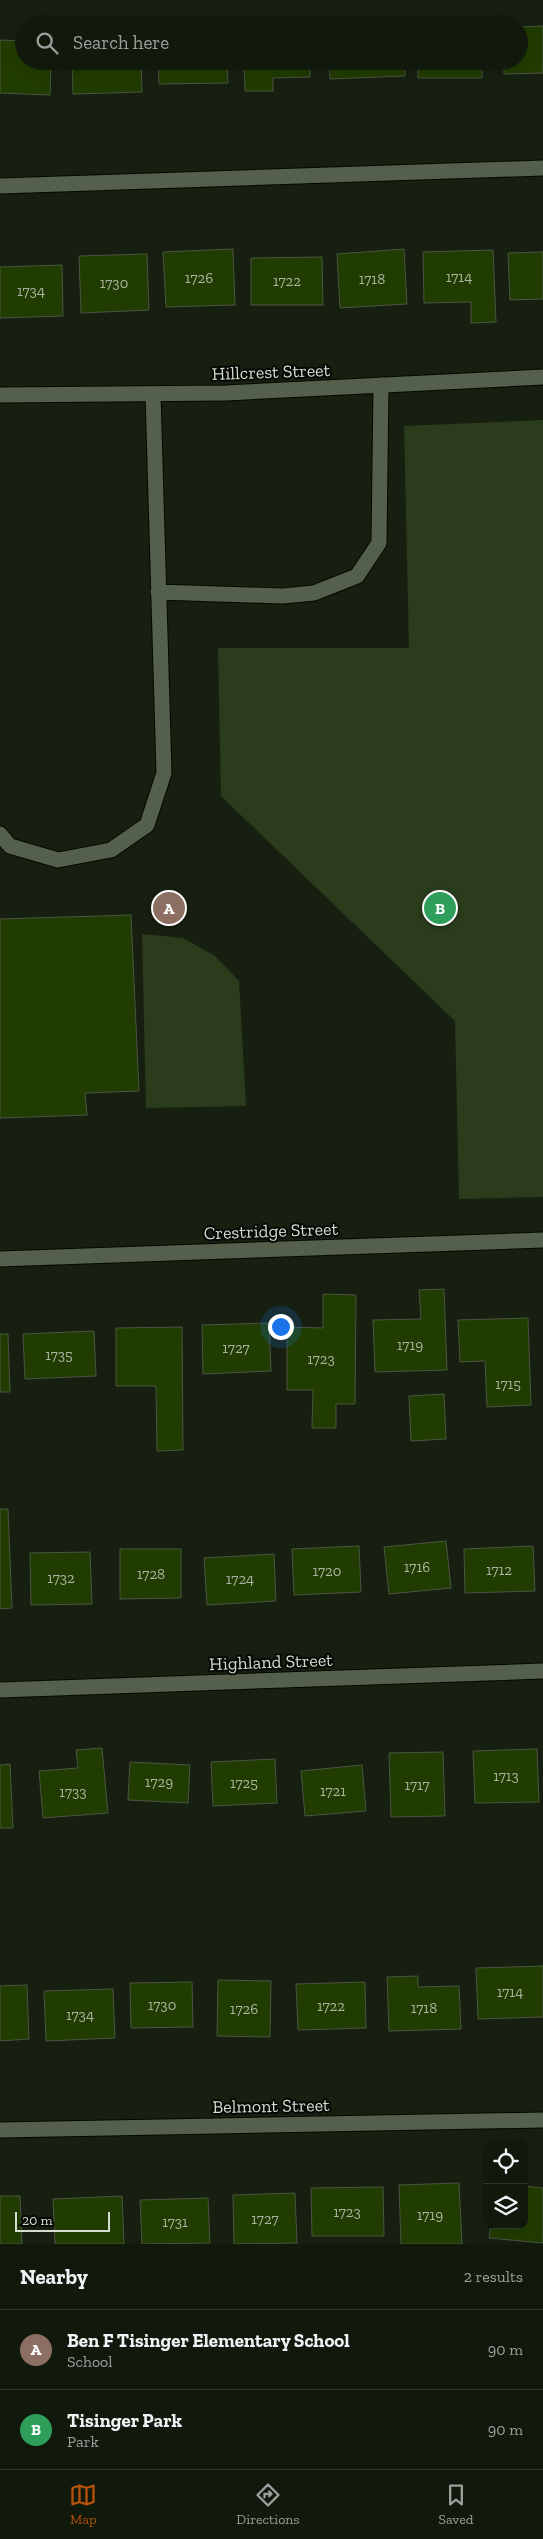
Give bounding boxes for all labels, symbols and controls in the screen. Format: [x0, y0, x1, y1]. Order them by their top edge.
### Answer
search box [15, 15, 528, 70]
icon: search [33, 29, 61, 57]
text: Search here [73, 31, 169, 54]
house number: 1714 [446, 268, 472, 286]
house number: 1726 [185, 269, 213, 287]
house number: 1718 [359, 270, 385, 288]
house number: 1722 [273, 272, 301, 290]
house number: 1730 [100, 274, 128, 292]
house number: 1734 [17, 282, 45, 300]
street label: Hillcrest Street [211, 359, 331, 385]
pin: A [153, 889, 185, 927]
pin: B [424, 889, 456, 927]
street label: Crestridge Street [203, 1218, 339, 1244]
your location [268, 1314, 294, 1340]
house number: 1719 [397, 1336, 423, 1354]
house number: 1727 [222, 1339, 250, 1357]
house number: 1735 [45, 1346, 73, 1364]
house number: 1723 [307, 1350, 335, 1368]
house number: 1715 [495, 1375, 521, 1393]
house number: 1716 [404, 1558, 430, 1576]
house number: 1712 [486, 1561, 512, 1579]
house number: 1720 [313, 1562, 341, 1580]
house number: 1728 [137, 1565, 165, 1583]
house number: 1732 [47, 1569, 75, 1587]
house number: 1724 [226, 1570, 254, 1588]
street label: Highland Street [209, 1649, 334, 1675]
house number: 1713 [493, 1767, 519, 1785]
house number: 1729 [145, 1773, 173, 1791]
house number: 1725 [230, 1774, 258, 1792]
house number: 1717 [404, 1776, 430, 1794]
house number: 1721 [320, 1782, 346, 1800]
house number: 1733 [59, 1783, 87, 1801]
house number: 1714 [497, 1983, 523, 2001]
house number: 1730 [148, 1996, 176, 2014]
house number: 1722 [317, 1997, 345, 2015]
house number: 1718 [411, 1999, 437, 2017]
house number: 1726 [230, 2000, 258, 2018]
house number: 1734 [66, 2006, 94, 2024]
street label: Belmont Street [212, 2094, 330, 2118]
map controls [483, 2139, 528, 2229]
button: locate [483, 2139, 528, 2184]
button: layers [483, 2184, 528, 2229]
house number: 1723 [333, 2203, 361, 2221]
house number: 1719 [417, 2206, 443, 2224]
scale bar [15, 2209, 110, 2232]
house number: 1727 [251, 2210, 279, 2228]
text: 20 m [22, 2212, 53, 2229]
house number: 1731 [162, 2213, 188, 2231]
text: Nearby [20, 2264, 88, 2289]
text: 2 results [464, 2267, 523, 2286]
text: Ben F Tisinger Elementary School [67, 2329, 350, 2352]
text: A [31, 2340, 42, 2359]
text: 90 m [488, 2340, 523, 2359]
text: School [67, 2352, 113, 2371]
text: Tisinger Park [67, 2409, 182, 2432]
text: B [31, 2420, 41, 2439]
text: 90 m [488, 2420, 523, 2439]
text: Park [67, 2432, 99, 2451]
tab: Map [69, 2481, 97, 2528]
tab: Directions [236, 2481, 300, 2528]
tab: Saved [438, 2481, 474, 2528]

